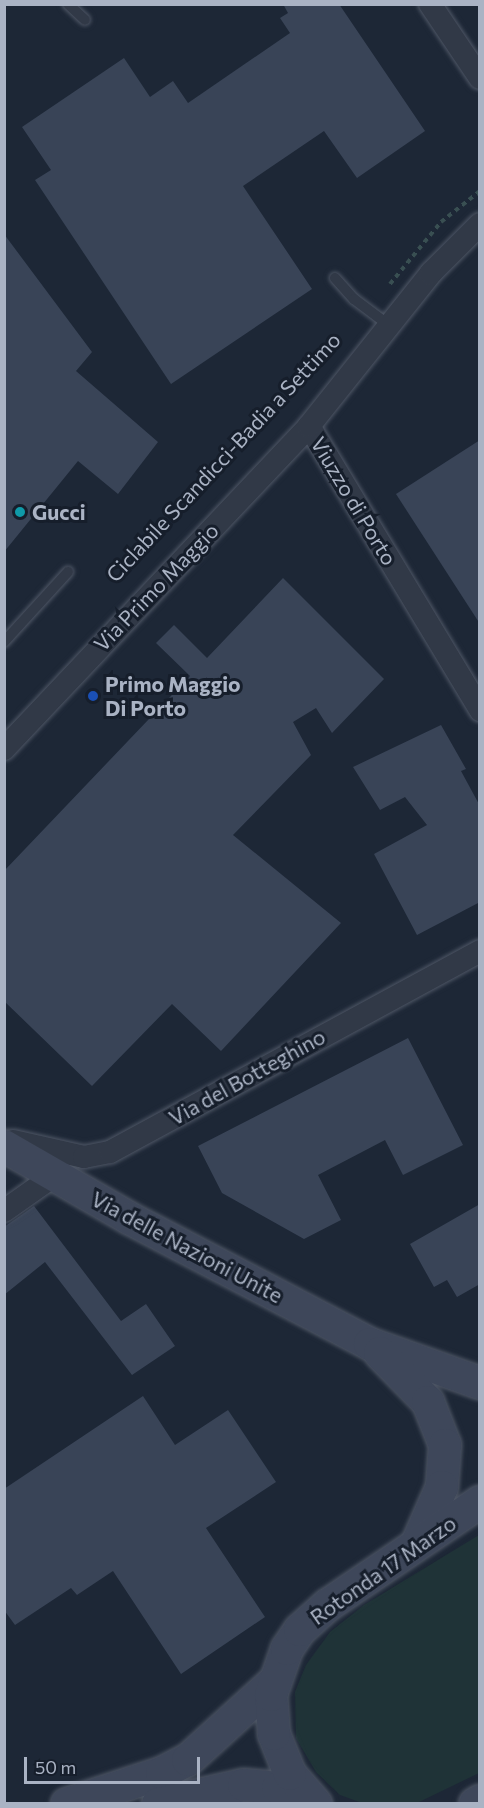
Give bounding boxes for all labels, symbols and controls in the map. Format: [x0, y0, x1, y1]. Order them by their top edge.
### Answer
street label: Ciclabile Scandicci-Badia a Settimo [101, 327, 345, 587]
street label: Viuzzo di Porto [306, 432, 402, 570]
place label: Gucci [32, 499, 85, 525]
marker: Gucci [13, 505, 27, 519]
street label: Via Primo Maggio [88, 518, 224, 656]
place label: Primo Maggio Di Porto [105, 671, 241, 721]
marker: Primo Maggio Di Porto [86, 689, 100, 703]
street label: Via del Botteghino [164, 1024, 330, 1130]
street label: Via delle Nazioni Unite [87, 1186, 287, 1308]
street label: Rotonda 17 Marzo [305, 1510, 461, 1630]
scale bar [27, 1745, 202, 1783]
text: 50 m [35, 1756, 76, 1778]

